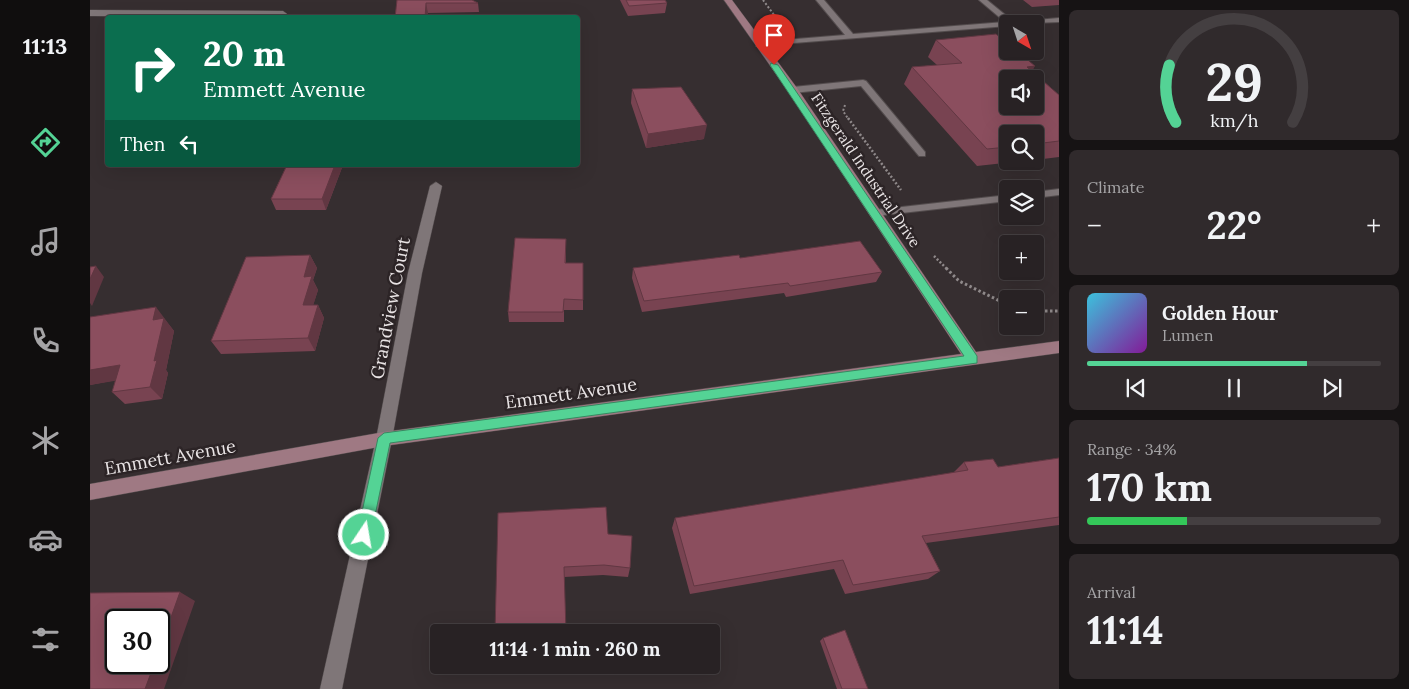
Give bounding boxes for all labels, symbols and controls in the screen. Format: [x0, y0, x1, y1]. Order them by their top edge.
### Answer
pin [753, 14, 795, 65]
north arrow [999, 15, 1044, 60]
map controls [999, 15, 1044, 335]
icon: arrive [760, 21, 788, 49]
text: 20 m [203, 31, 285, 76]
text: 11:13 [23, 32, 67, 60]
icon: right [120, 35, 185, 100]
text: 29 [1205, 49, 1263, 115]
button: sound [999, 70, 1044, 115]
text: Emmett Avenue [203, 75, 366, 103]
street label: Fitzgerald Industrial Drive [807, 89, 925, 251]
text: km/h [1210, 109, 1258, 132]
icon: directions [28, 125, 63, 160]
button: search [999, 125, 1044, 170]
icon: left [175, 130, 203, 158]
text: Then [120, 132, 165, 156]
text: Climate [1087, 177, 1144, 197]
button: layers [999, 180, 1044, 225]
text: 22° [1206, 201, 1262, 249]
text: − [1087, 208, 1102, 244]
text: + [1366, 208, 1381, 244]
icon: music [28, 224, 63, 259]
street label: Grandview Court [365, 235, 415, 381]
button: + [999, 235, 1044, 280]
button: − [999, 290, 1044, 335]
text: Golden Hour [1162, 301, 1278, 325]
icon: phone [28, 323, 63, 358]
text: Lumen [1162, 325, 1214, 345]
street label: Emmett Avenue [504, 372, 639, 414]
icon: previous [1122, 374, 1150, 402]
icon: pause [1220, 374, 1248, 402]
icon: next [1318, 374, 1346, 402]
icon: climate [28, 423, 63, 458]
street label: Emmett Avenue [103, 434, 238, 480]
text: Range · 34% [1087, 439, 1176, 459]
text: 170 km [1087, 463, 1212, 511]
position arrow [337, 508, 389, 560]
icon: car [28, 522, 63, 557]
text: Arrival [1087, 582, 1136, 602]
text: 11:14 [1087, 606, 1164, 654]
speed limit sign: 30 [105, 609, 170, 674]
icon: filters [28, 622, 63, 657]
text: 11:14 · 1 min · 260 m [489, 637, 661, 661]

